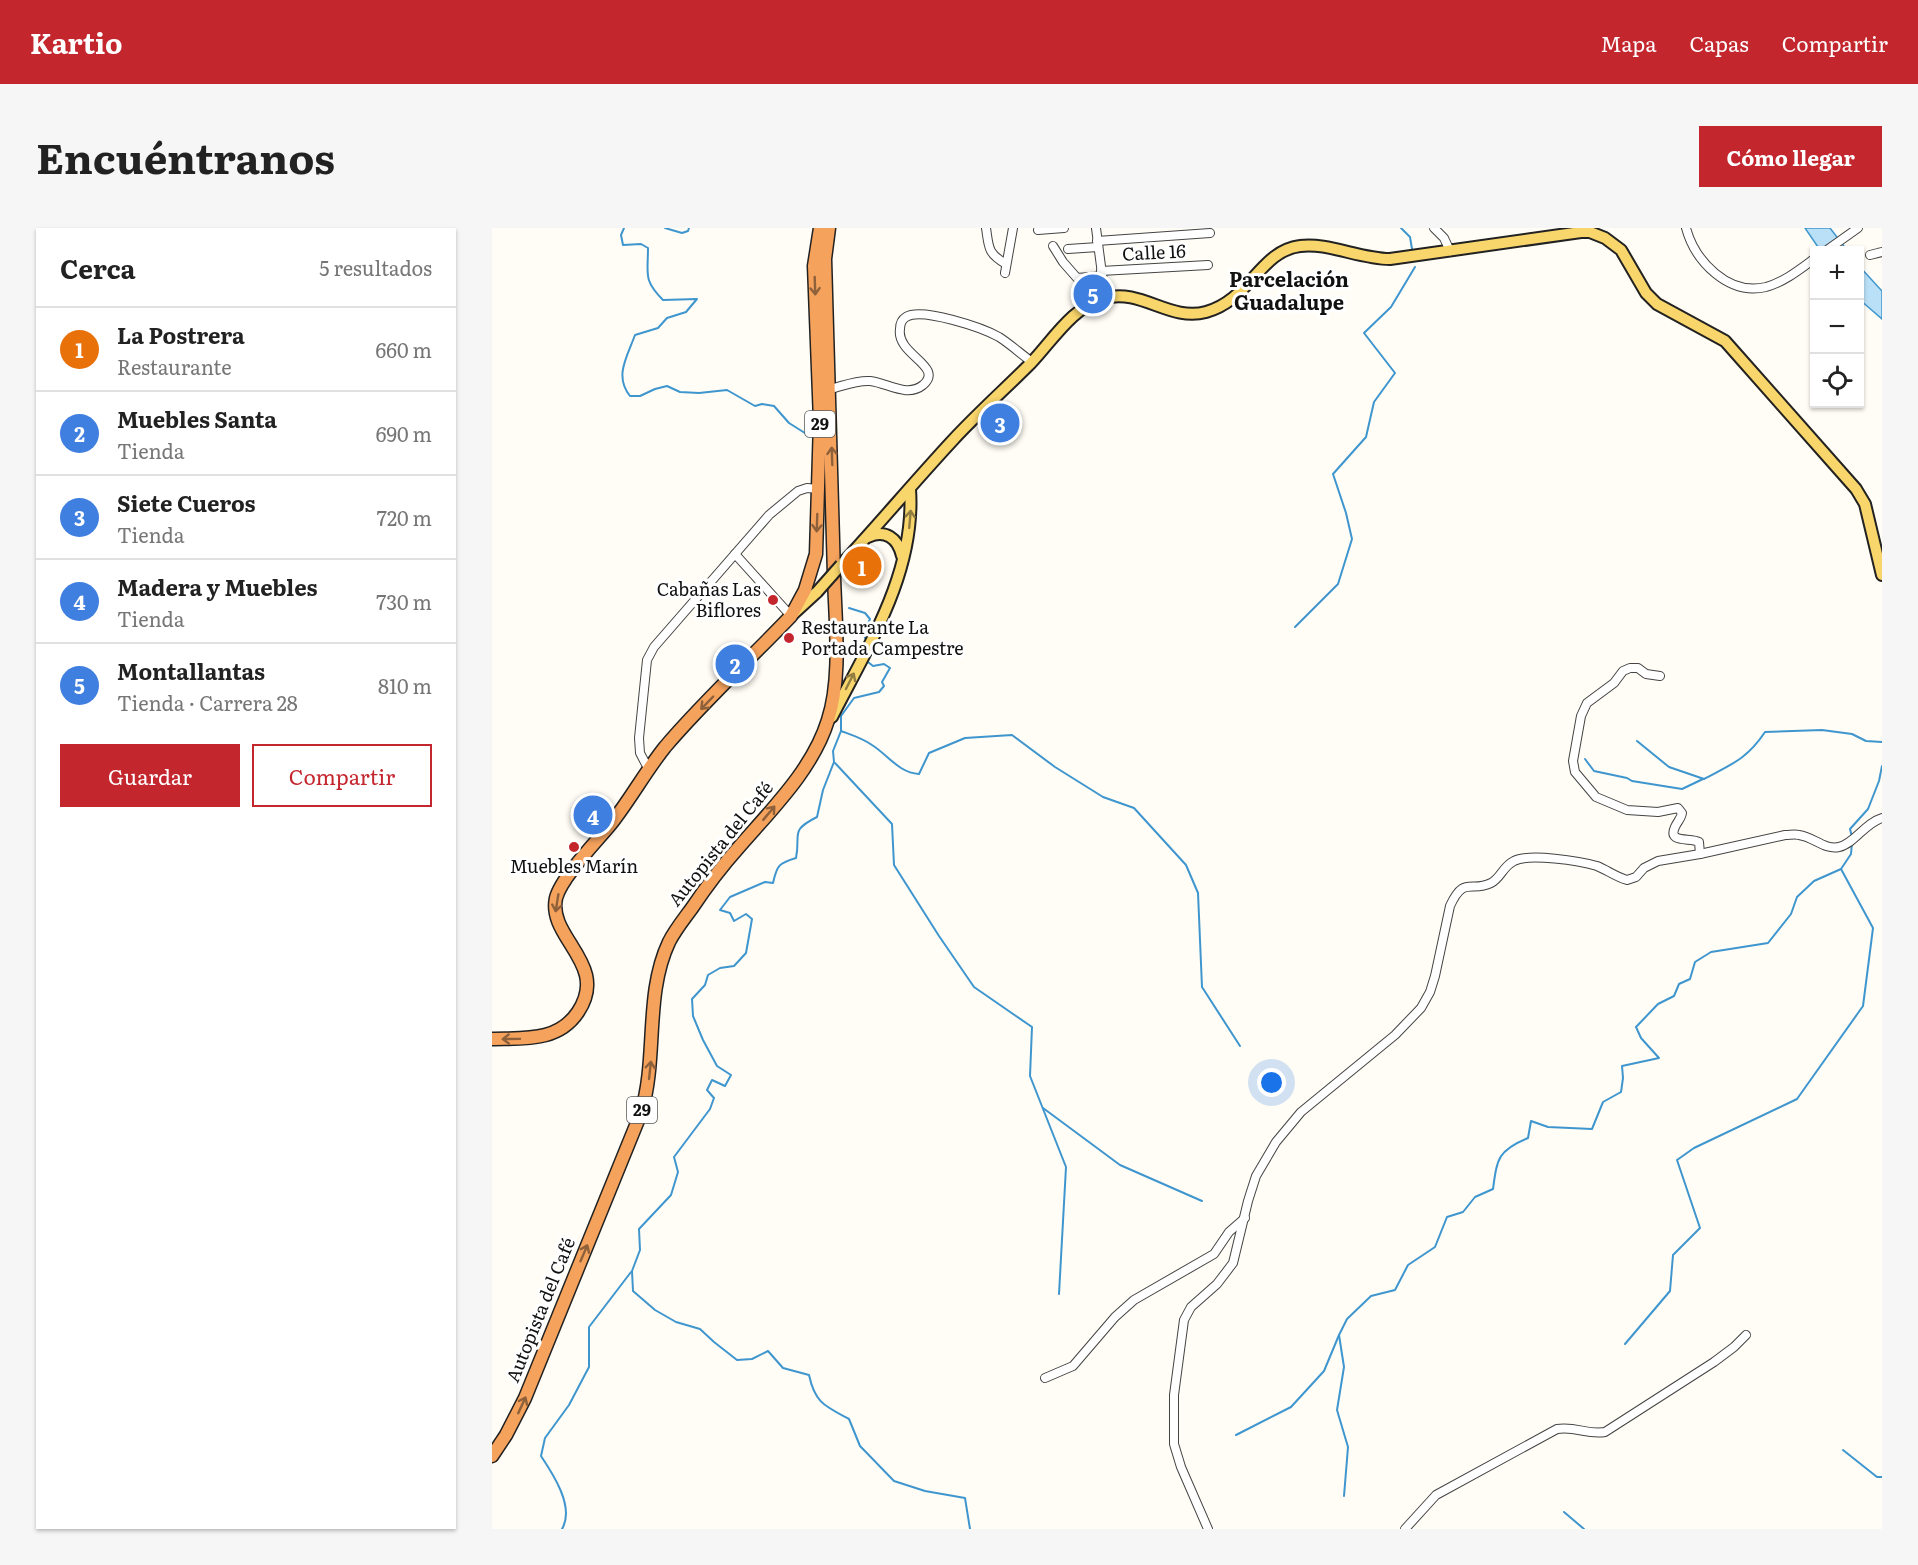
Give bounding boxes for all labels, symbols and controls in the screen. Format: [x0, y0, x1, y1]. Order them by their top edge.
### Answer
text: Kartio [30, 21, 123, 63]
text: Mapa [1600, 27, 1657, 58]
text: Capas [1690, 27, 1749, 58]
text: Compartir [1782, 27, 1888, 58]
text: Encuéntranos [36, 125, 335, 187]
button: Cómo llegar [1699, 126, 1882, 187]
street label: Calle 16 [1121, 236, 1187, 267]
map controls [1810, 246, 1864, 408]
button: + [1810, 246, 1864, 300]
text: Cerca [60, 248, 136, 287]
text: 5 resultados [319, 252, 432, 282]
district label: Parcelación Guadalupe [1229, 263, 1349, 316]
pin: 5 [1074, 272, 1112, 316]
one-way arrow [809, 276, 820, 296]
button: − [1810, 300, 1864, 354]
text: La Postrera [117, 318, 245, 351]
text: 1 [75, 334, 84, 364]
text: 660 m [376, 334, 432, 364]
text: Restaurante [117, 351, 232, 381]
button: locate [1810, 354, 1864, 408]
pin: 3 [980, 400, 1020, 446]
text: Muebles Santa [117, 402, 277, 435]
road number: 29 [805, 411, 835, 437]
text: 2 [74, 418, 85, 448]
text: 690 m [376, 418, 432, 448]
text: Tienda [117, 435, 185, 465]
one-way arrow [826, 447, 837, 467]
text: Siete Cueros [117, 486, 255, 519]
text: 3 [74, 502, 85, 532]
text: 720 m [377, 502, 432, 532]
one-way arrow [905, 510, 916, 530]
one-way arrow [812, 512, 823, 532]
text: Tienda [117, 519, 185, 549]
pin: 1 [842, 544, 881, 588]
text: Madera y Muebles [117, 570, 317, 603]
place label: Cabañas Las Biflores [657, 575, 761, 623]
text: 4 [73, 586, 86, 616]
text: 730 m [376, 586, 432, 616]
marker: Cabañas Las Biflores [766, 593, 780, 607]
text: Tienda [117, 603, 185, 633]
place label: Restaurante La Portada Campestre [801, 613, 964, 661]
marker: Restaurante La Portada Campestre [782, 631, 796, 645]
pin: 2 [716, 642, 754, 686]
text: Montallantas [117, 654, 265, 687]
text: 5 [74, 670, 85, 700]
text: 810 m [378, 670, 432, 700]
one-way arrow [845, 673, 856, 691]
text: Tienda · Carrera 28 [117, 687, 298, 717]
one-way arrow [700, 695, 714, 710]
button: Guardar [60, 744, 240, 807]
button: Compartir [252, 744, 432, 807]
street label: Autopista del Café [661, 775, 779, 911]
pin: 4 [574, 792, 612, 838]
one-way arrow [761, 806, 775, 822]
marker: Muebles Marín [567, 840, 581, 854]
place label: Muebles Marín [510, 852, 638, 879]
one-way arrow [552, 893, 563, 912]
one-way arrow [502, 1033, 522, 1044]
one-way arrow [645, 1060, 656, 1080]
your location [1257, 1068, 1286, 1097]
road number: 29 [627, 1097, 657, 1123]
street label: Autopista del Café [498, 1233, 581, 1386]
one-way arrow [579, 1244, 590, 1262]
one-way arrow [516, 1397, 528, 1415]

